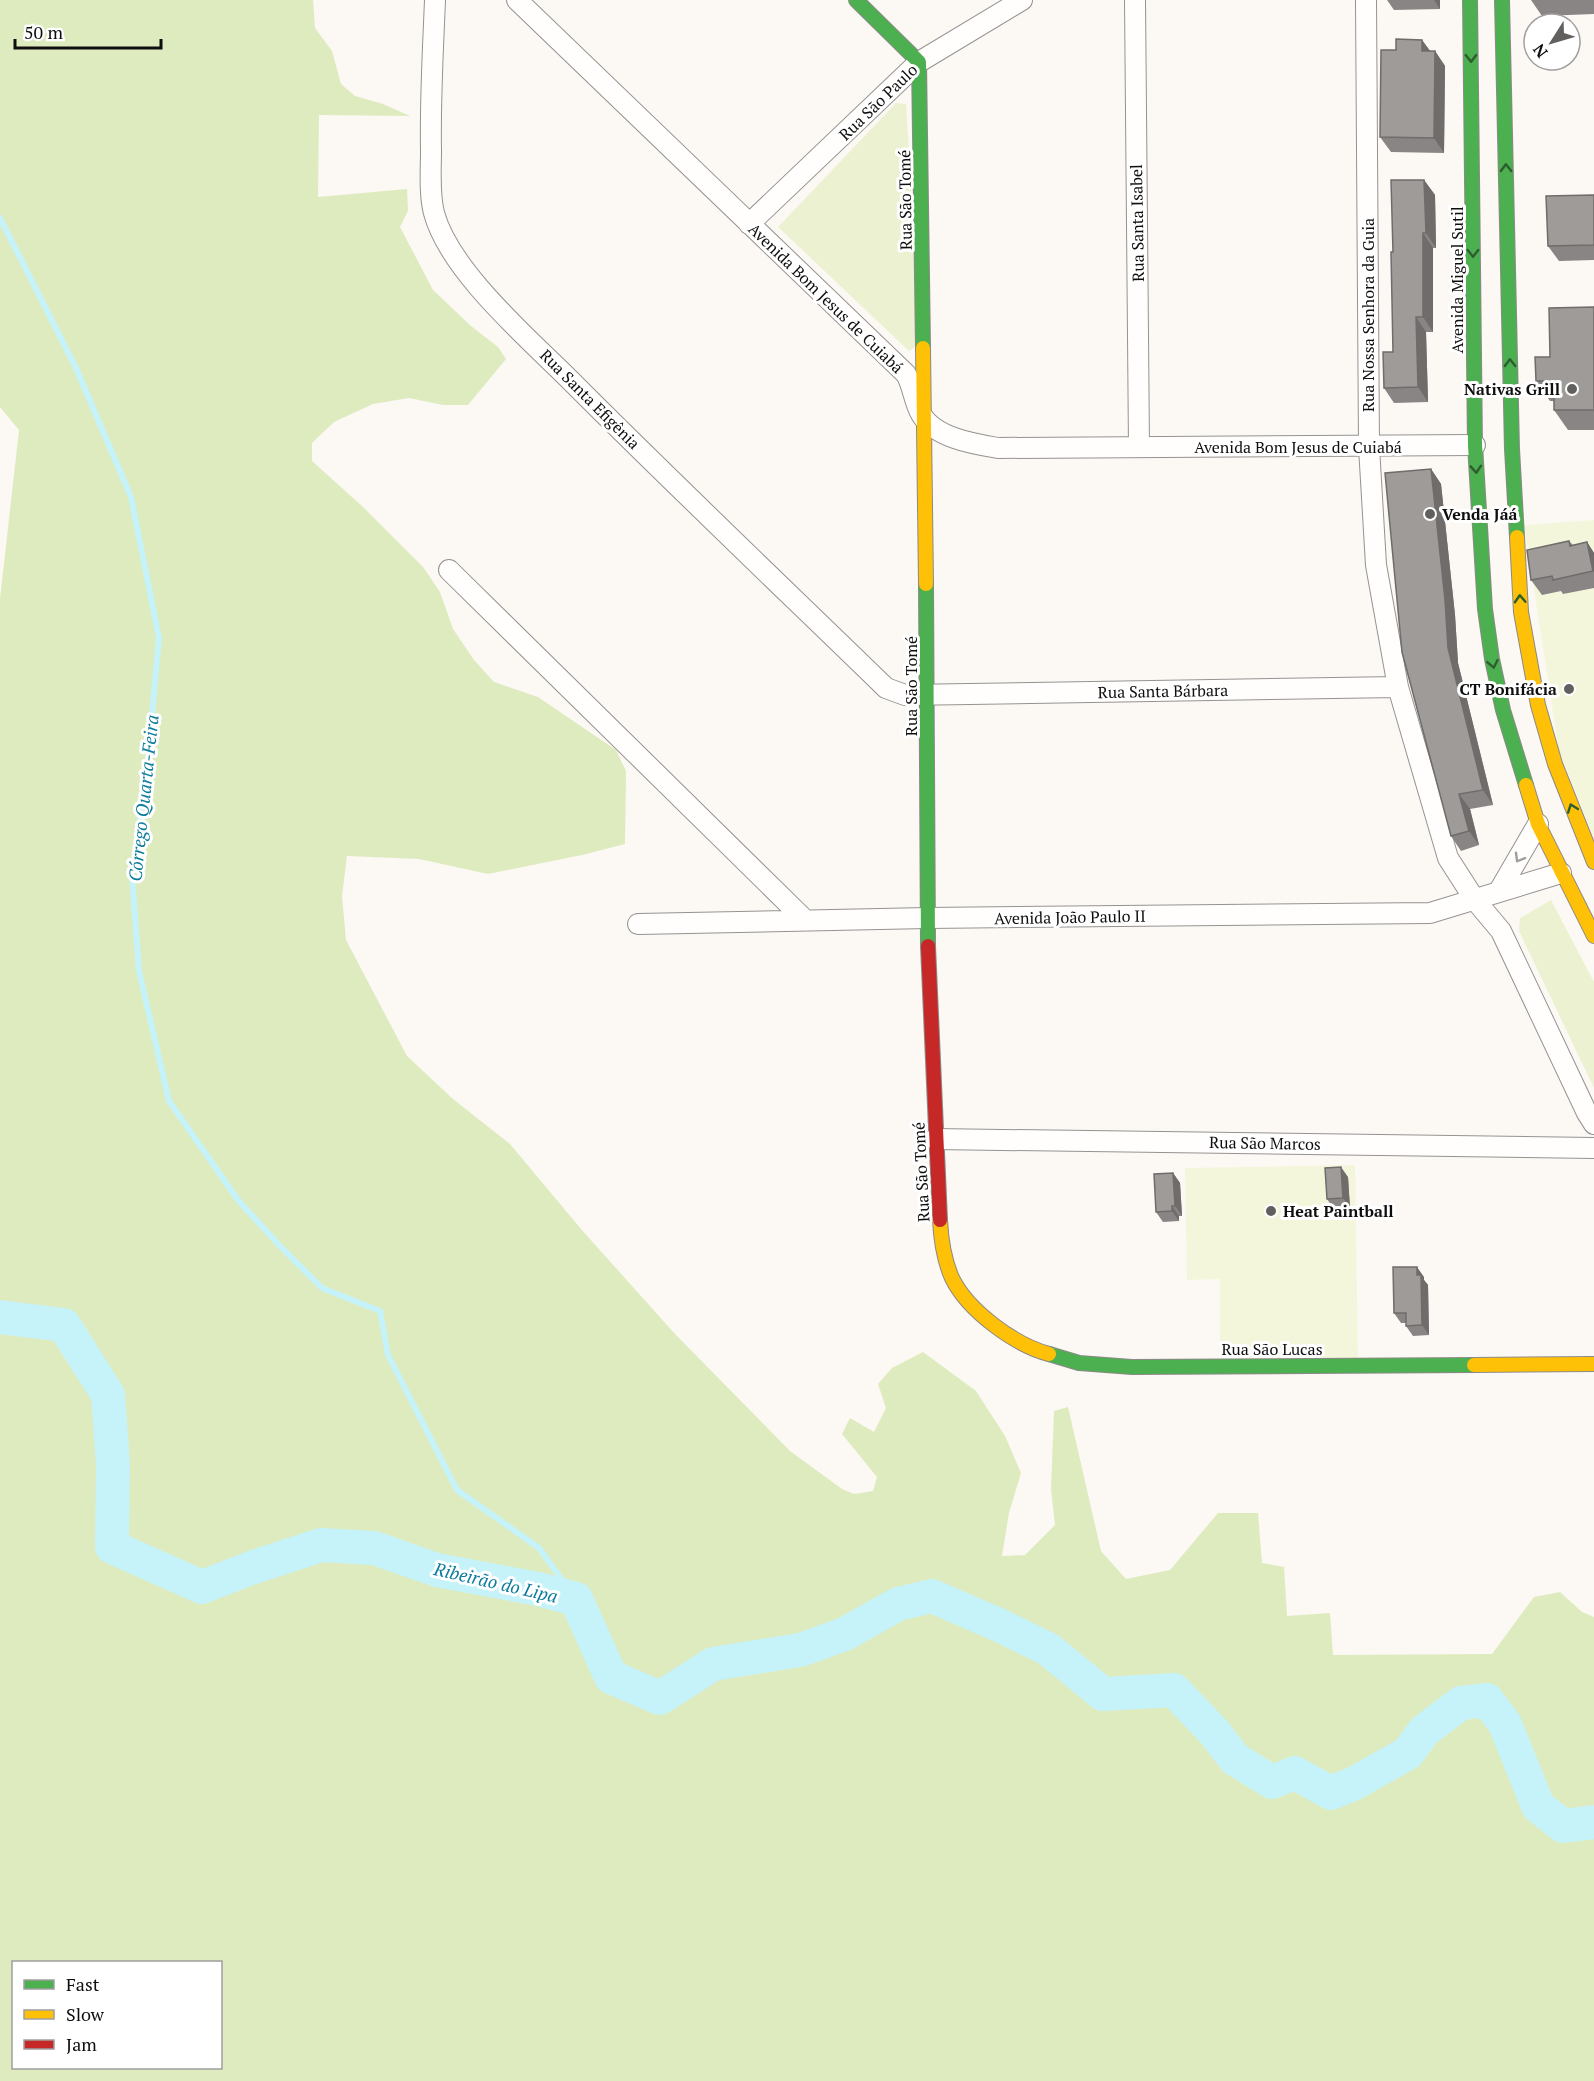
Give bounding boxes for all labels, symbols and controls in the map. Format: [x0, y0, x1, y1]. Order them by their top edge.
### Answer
scale bar [15, 12, 160, 50]
north arrow [1522, 12, 1582, 72]
text: 50 m [24, 20, 64, 44]
text: N [1528, 40, 1552, 62]
one-way arrow [1465, 54, 1477, 63]
street label: Rua São Paulo [834, 59, 922, 145]
street label: Rua São Tomé [893, 150, 917, 250]
one-way arrow [1499, 163, 1512, 172]
street label: Rua Santa Isabel [1125, 164, 1149, 282]
street label: Avenida Miguel Sutil [1446, 206, 1468, 354]
street label: Avenida Bom Jesus de Cuiabá [744, 218, 908, 378]
street label: Rua Nossa Senhora da Guia [1357, 218, 1379, 412]
one-way arrow [1467, 249, 1479, 258]
street label: Rua Santa Efigênia [535, 344, 645, 454]
one-way arrow [1504, 358, 1516, 367]
place label: Nativas Grill [1464, 378, 1560, 400]
marker: Nativas Grill [1565, 382, 1579, 396]
street label: Avenida Bom Jesus de Cuiabá [1194, 436, 1402, 458]
one-way arrow [1470, 465, 1483, 474]
place label: Venda Jáá [1442, 503, 1518, 525]
marker: Venda Jáá [1423, 507, 1437, 521]
one-way arrow [1514, 595, 1527, 604]
street label: Rua São Tomé [900, 636, 922, 736]
one-way arrow [1486, 658, 1499, 668]
place label: CT Bonifácia [1460, 678, 1557, 700]
street label: Rua Santa Bárbara [1098, 679, 1228, 703]
marker: CT Bonifácia [1562, 682, 1576, 696]
water label: Córrego Quarta-Feira [122, 713, 164, 883]
one-way arrow [1566, 804, 1579, 814]
one-way arrow [1514, 852, 1526, 862]
street label: Avenida João Paulo II [994, 905, 1146, 929]
street label: Rua São Tomé [907, 1121, 935, 1223]
street label: Rua São Marcos [1209, 1131, 1321, 1155]
place label: Heat Paintball [1283, 1200, 1394, 1222]
marker: Heat Paintball [1264, 1204, 1278, 1218]
street label: Rua São Lucas [1221, 1338, 1323, 1360]
water label: Ribeirão do Lipa [431, 1556, 560, 1608]
legend [12, 1961, 222, 2069]
text: Fast [66, 1972, 100, 1996]
text: Slow [66, 2002, 105, 2026]
text: Jam [66, 2032, 97, 2056]

